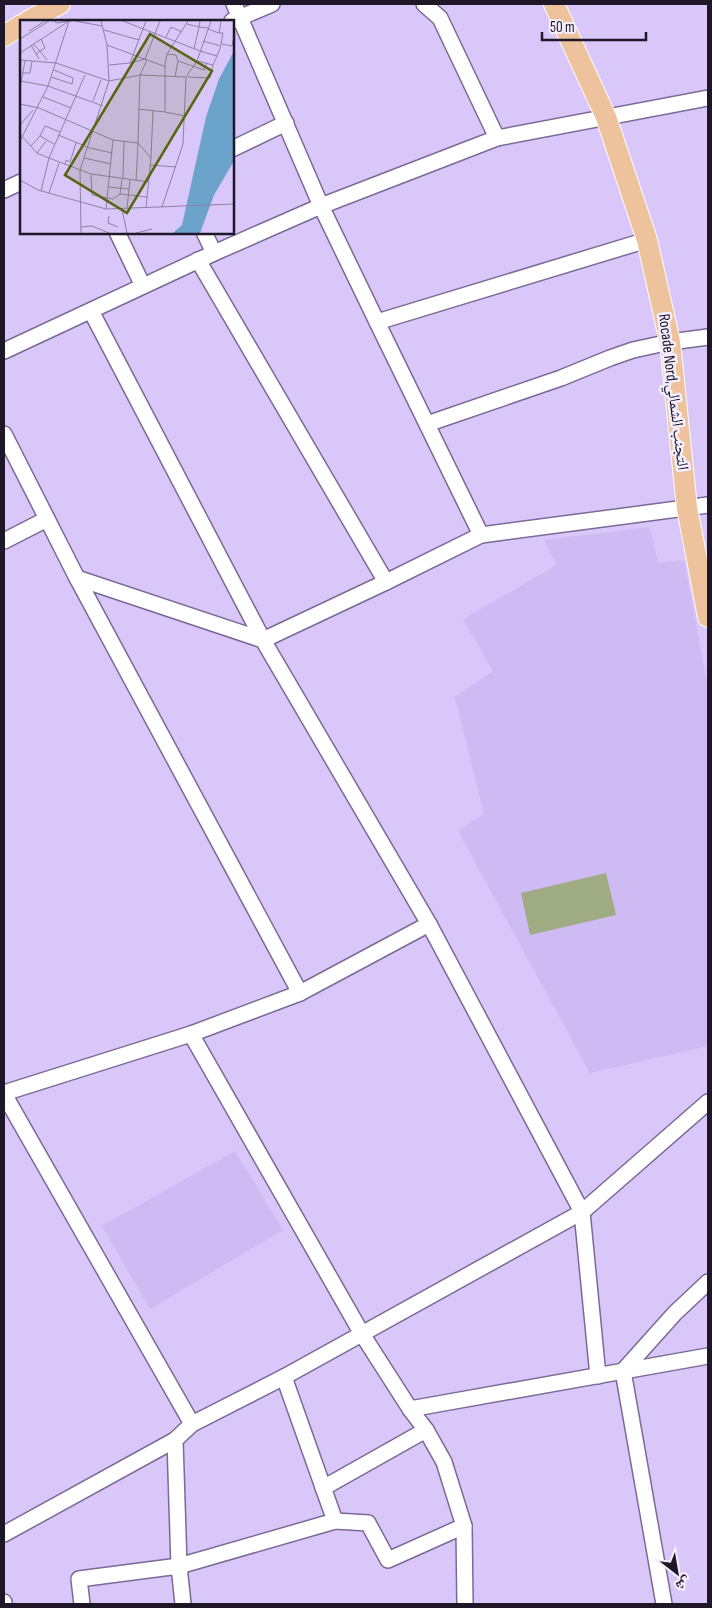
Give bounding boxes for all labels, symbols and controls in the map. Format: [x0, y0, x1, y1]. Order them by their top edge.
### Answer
scale bar [542, 10, 646, 42]
text: 50 m [550, 18, 575, 37]
inset map [20, 20, 234, 234]
street label: Rocade Nord,التجنب الشمالي [652, 313, 692, 472]
north arrow [652, 1548, 702, 1598]
text: ش [673, 1573, 694, 1595]

